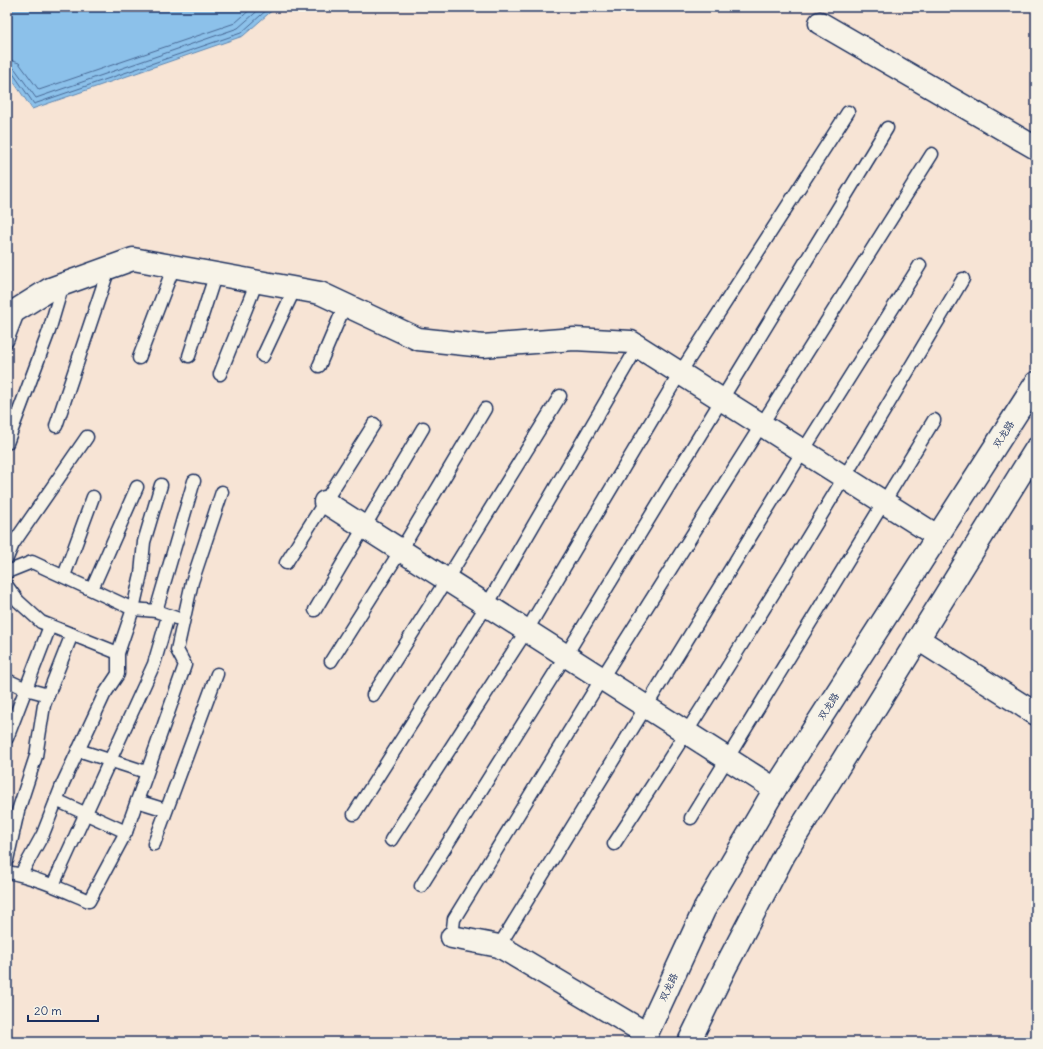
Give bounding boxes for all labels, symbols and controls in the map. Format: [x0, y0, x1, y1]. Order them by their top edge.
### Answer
street label: 双龙路 [990, 418, 1017, 450]
street label: 双龙路 [815, 690, 842, 722]
street label: 双龙路 [656, 971, 681, 1004]
scale bar [28, 997, 98, 1023]
text: 20 m [34, 1003, 62, 1018]

